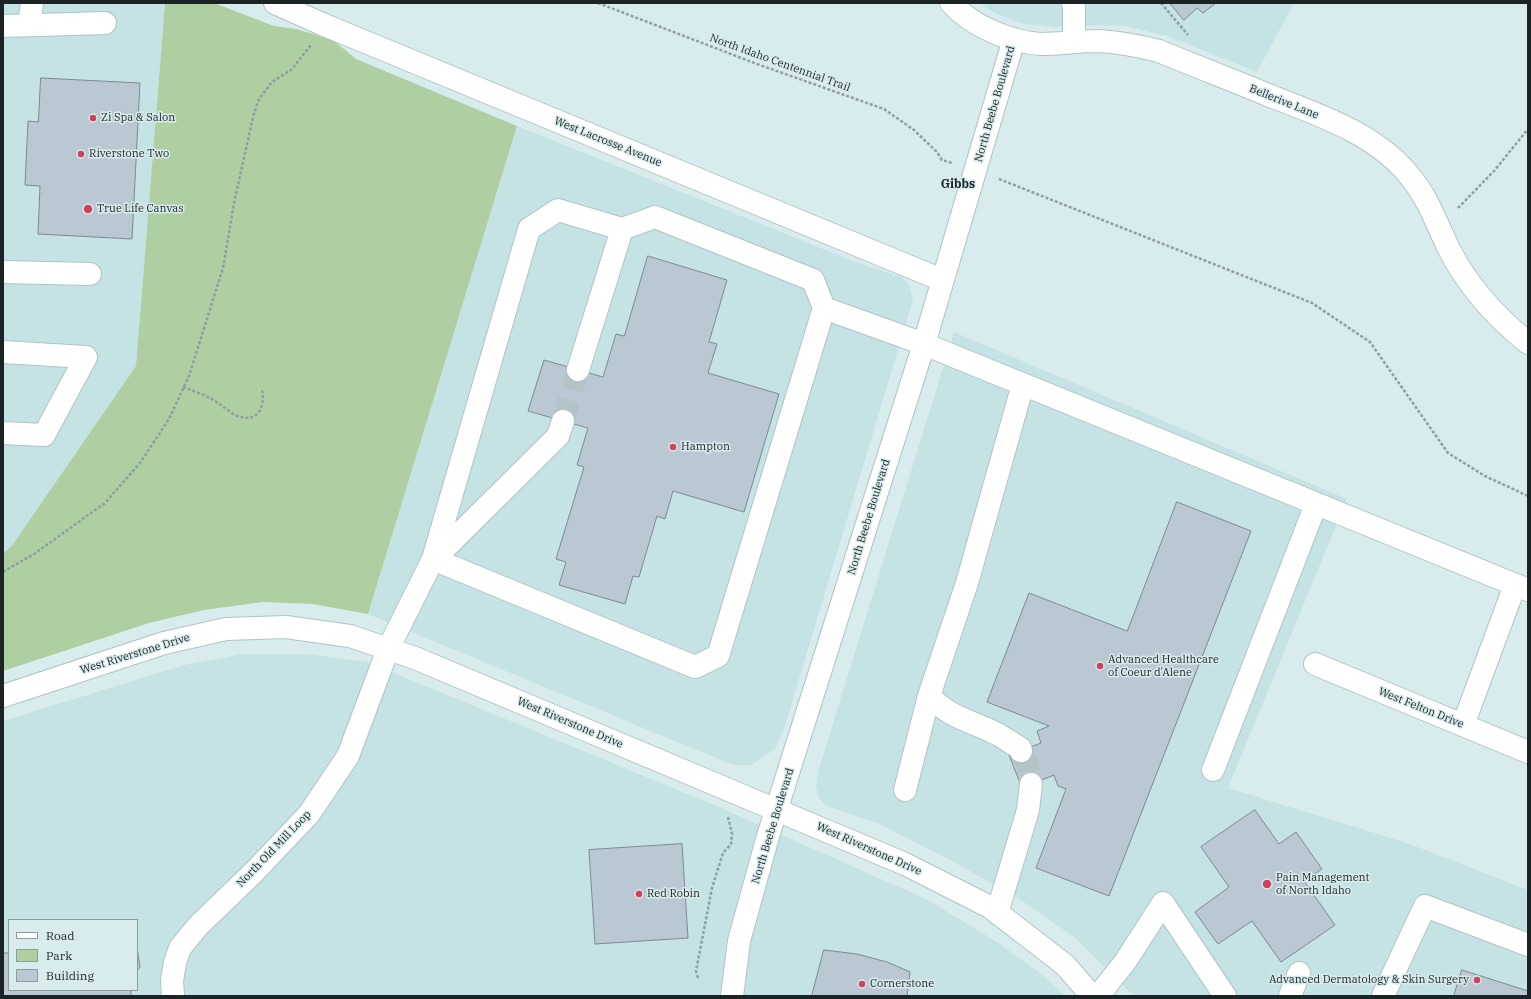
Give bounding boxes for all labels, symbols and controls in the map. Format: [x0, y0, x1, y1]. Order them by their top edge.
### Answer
street label: North Idaho Centennial Trail [708, 31, 852, 95]
street label: North Beebe Boulevard [972, 44, 1018, 164]
street label: Bellerive Lane [1247, 82, 1321, 122]
place label: Zi Spa & Salon [101, 111, 175, 125]
marker: Zi Spa & Salon [88, 113, 98, 123]
street label: West Lacrosse Avenue [552, 114, 664, 170]
place label: Riverstone Two [89, 147, 169, 161]
marker: Riverstone Two [76, 149, 86, 159]
district label: Gibbs [941, 178, 975, 192]
place label: True Life Canvas [97, 202, 184, 216]
marker: True Life Canvas [82, 203, 94, 215]
place label: Hampton [681, 440, 730, 454]
marker: Hampton [668, 442, 678, 452]
street label: North Beebe Boulevard [845, 458, 893, 576]
street label: West Riverstone Drive [79, 631, 191, 677]
place label: Advanced Healthcare of Coeur d'Alene [1108, 653, 1219, 679]
marker: Advanced Healthcare of Coeur d'Alene [1095, 661, 1105, 671]
street label: West Felton Drive [1376, 685, 1466, 731]
street label: West Riverstone Drive [515, 695, 625, 751]
street label: North Beebe Boulevard [749, 767, 797, 885]
street label: North Old Mill Loop [234, 808, 314, 890]
street label: West Riverstone Drive [814, 820, 924, 878]
place label: Pain Management of North Idaho [1276, 871, 1369, 897]
marker: Pain Management of North Idaho [1261, 878, 1273, 890]
place label: Red Robin [647, 887, 700, 901]
marker: Red Robin [634, 889, 644, 899]
legend [8, 919, 138, 991]
text: Road [46, 928, 75, 943]
text: Park [46, 948, 72, 963]
text: Building [46, 968, 94, 983]
place label: Advanced Dermatology & Skin Surgery [1269, 973, 1469, 987]
marker: Advanced Dermatology & Skin Surgery [1472, 975, 1482, 985]
place label: Cornerstone [870, 977, 934, 991]
marker: Cornerstone [857, 979, 867, 989]

